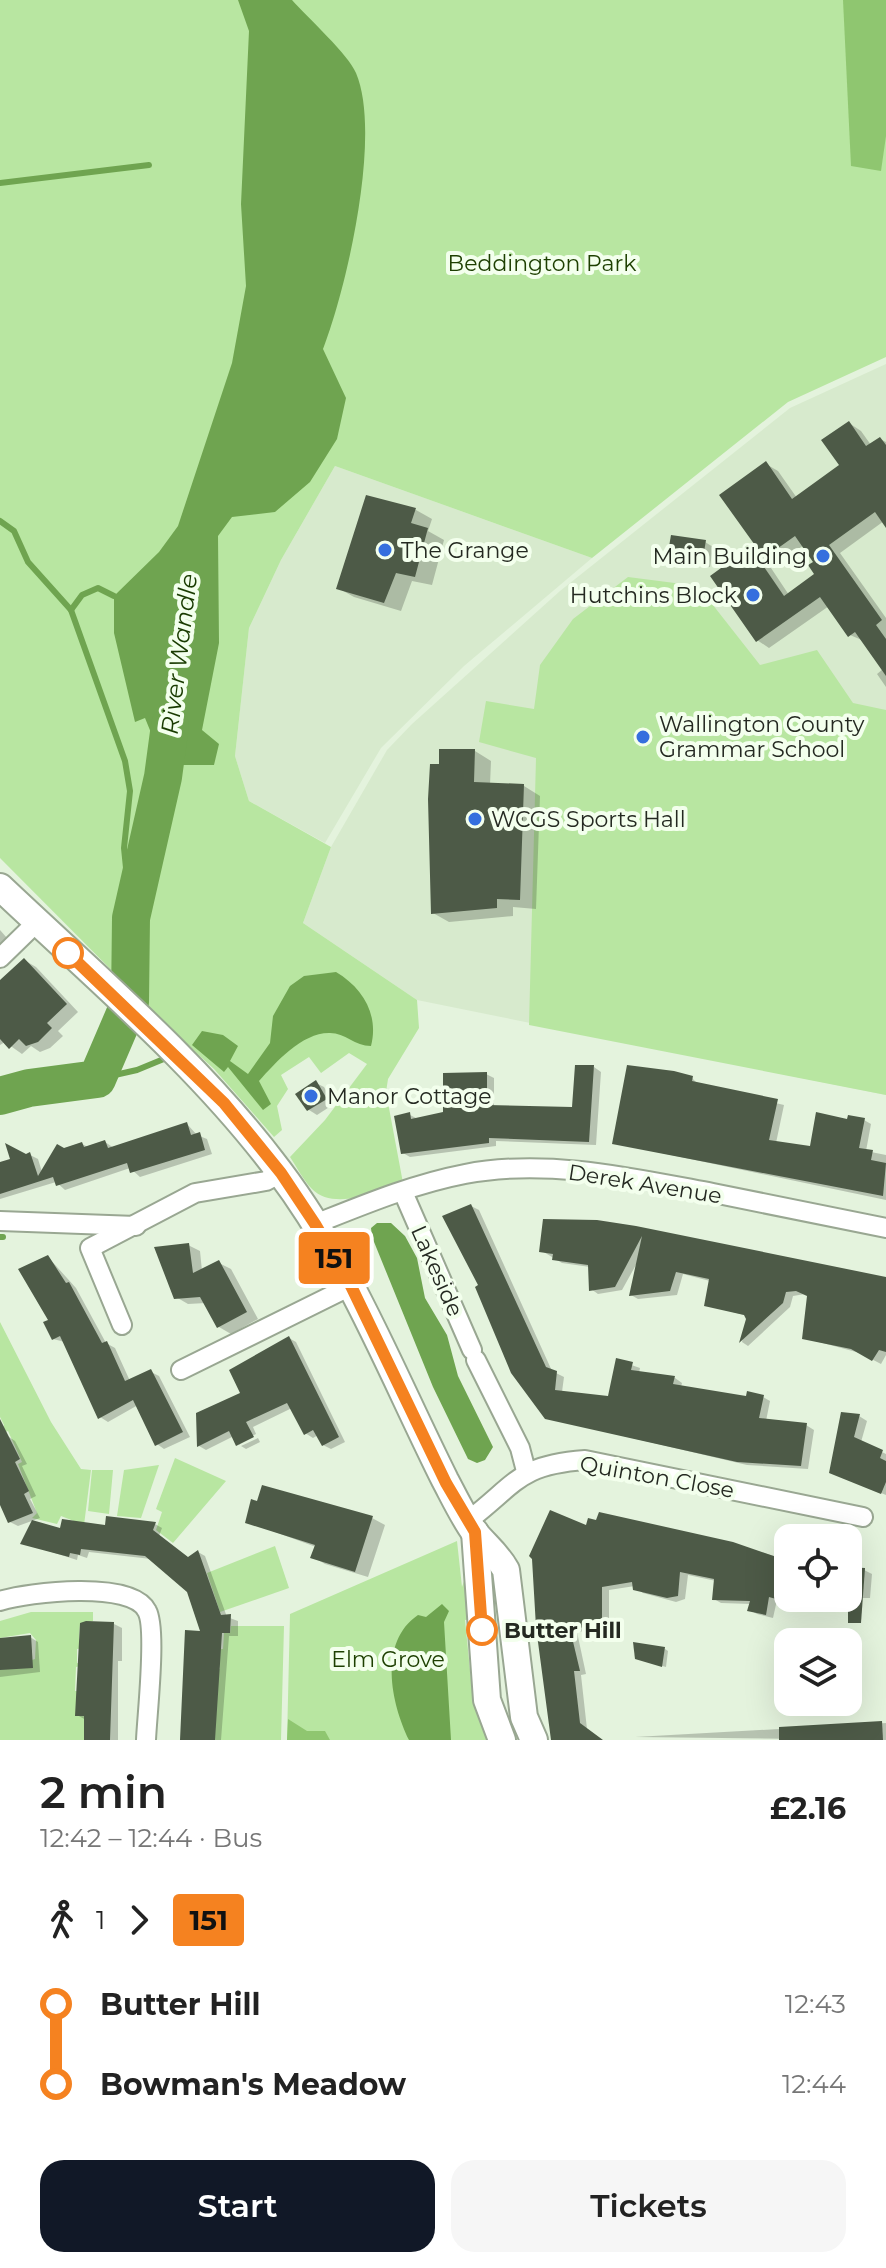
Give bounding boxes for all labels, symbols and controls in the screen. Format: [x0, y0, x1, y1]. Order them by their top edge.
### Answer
park label: Beddington Park [448, 250, 637, 277]
place label: The Grange [401, 537, 529, 564]
marker: The Grange [376, 541, 394, 559]
place label: Main Building [652, 543, 807, 570]
marker: Main Building [814, 547, 832, 565]
water label: River Wandle [155, 572, 203, 736]
place label: Hutchins Block [570, 582, 738, 609]
marker: Hutchins Block [744, 586, 762, 604]
place label: Wallington County Grammar School [659, 711, 865, 763]
marker: Wallington County Grammar School [634, 728, 652, 746]
place label: WCGS Sports Hall [491, 806, 686, 833]
marker: WCGS Sports Hall [466, 810, 484, 828]
unlabelled marker [53, 938, 83, 968]
place label: Manor Cottage [327, 1083, 492, 1110]
marker: Manor Cottage [302, 1087, 320, 1105]
street label: Derek Avenue [566, 1159, 724, 1209]
street label: Lakeside [405, 1221, 469, 1321]
line badge: 151 [288, 1232, 380, 1284]
text: 151 [315, 1241, 353, 1275]
street label: Quinton Close [578, 1450, 736, 1504]
map controls [774, 1524, 862, 1716]
button: locate [774, 1524, 862, 1612]
marker: Butter Hill [467, 1615, 497, 1645]
place label: Butter Hill [504, 1617, 622, 1644]
button: layers [774, 1628, 862, 1716]
park label: Elm Grove [331, 1646, 445, 1673]
text: 2 min [40, 1765, 167, 1819]
text: £2.16 [770, 1790, 846, 1827]
text: 12:42 – 12:44 · Bus [40, 1822, 262, 1854]
icon: walk [40, 1898, 84, 1942]
icon: forward [117, 1898, 161, 1942]
text: 151 [189, 1903, 228, 1937]
text: 1 [96, 1904, 105, 1936]
text: Butter Hill [100, 1986, 260, 2023]
text: 12:43 [785, 1988, 846, 2020]
text: Bowman's Meadow [100, 2066, 406, 2103]
text: 12:44 [782, 2068, 846, 2100]
button: Start [40, 2160, 435, 2252]
button: Tickets [451, 2160, 846, 2252]

